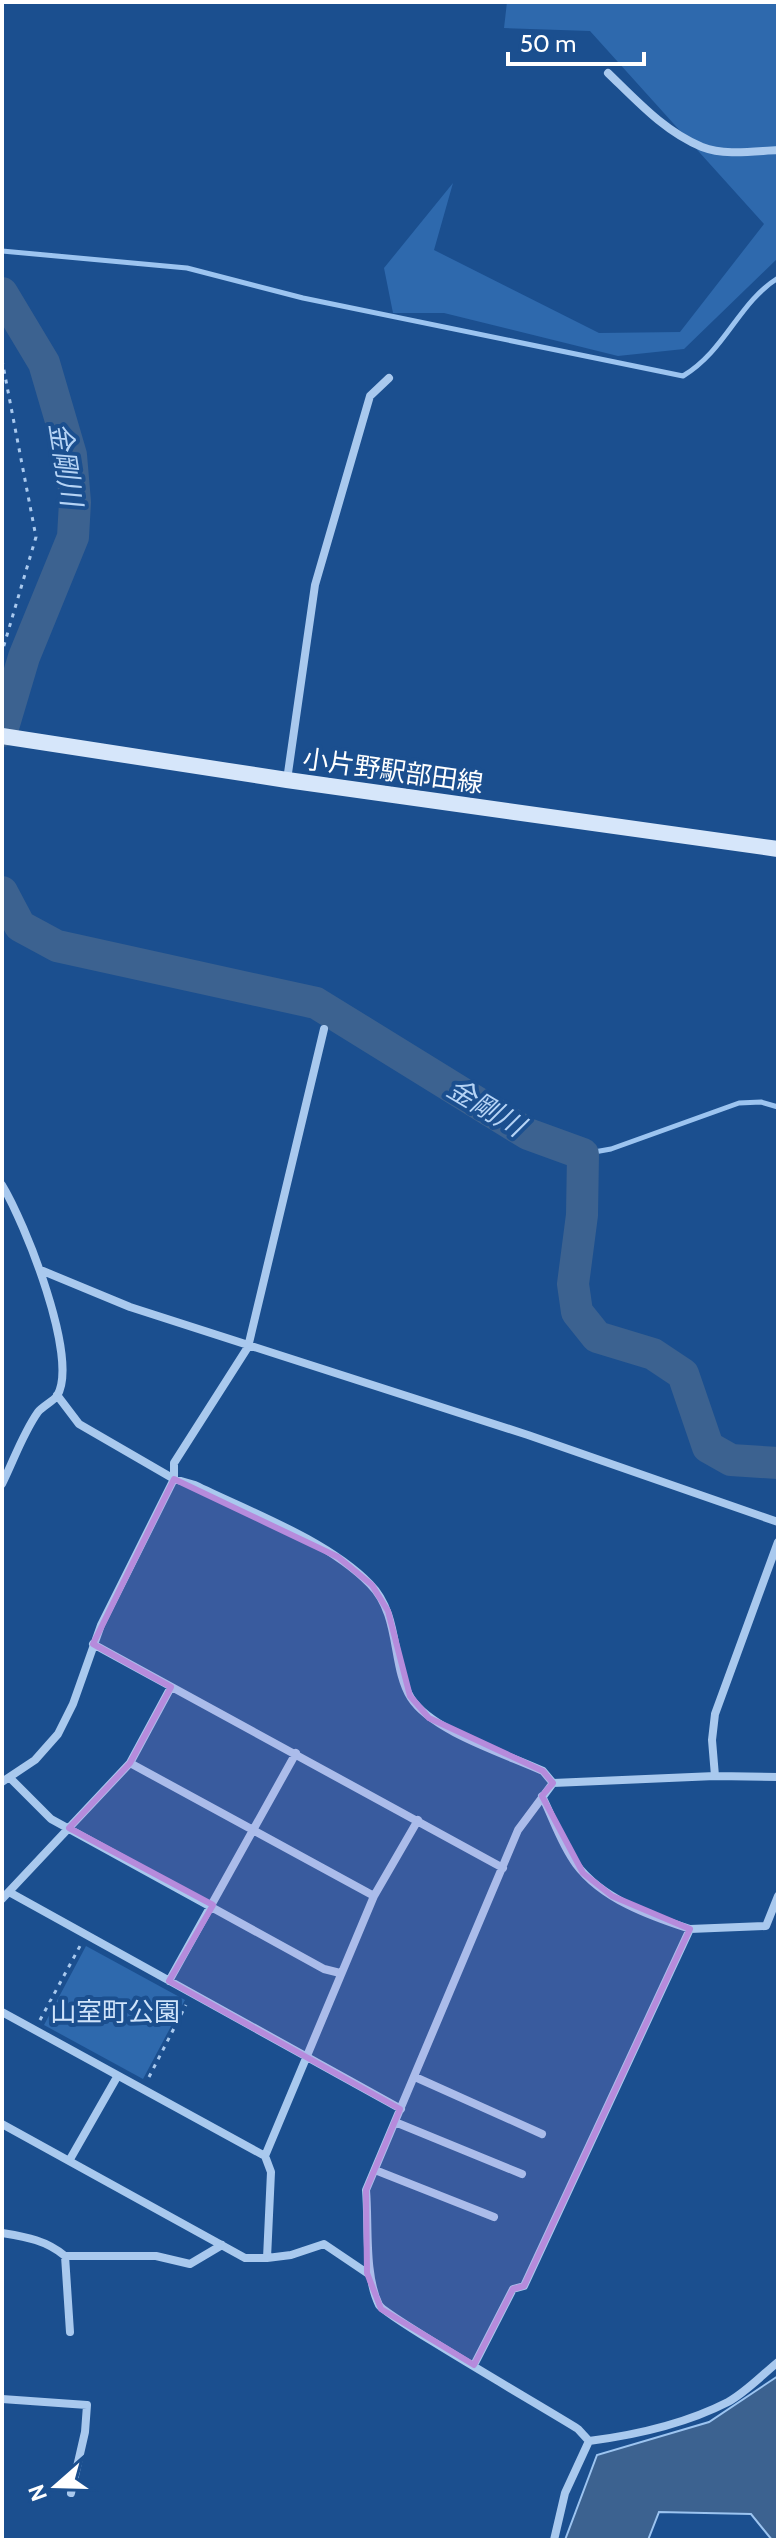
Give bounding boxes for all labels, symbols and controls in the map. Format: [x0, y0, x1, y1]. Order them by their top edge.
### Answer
scale bar [508, 16, 644, 66]
text: 50 m [520, 29, 576, 58]
water label: 金剛川 [43, 420, 90, 511]
street label: 小片野駅部田線 [301, 742, 485, 800]
water label: 金剛川 [441, 1071, 533, 1145]
park label: 山室町公園 [50, 1996, 180, 2028]
north arrow [16, 2446, 96, 2526]
text: N [22, 2481, 53, 2505]

